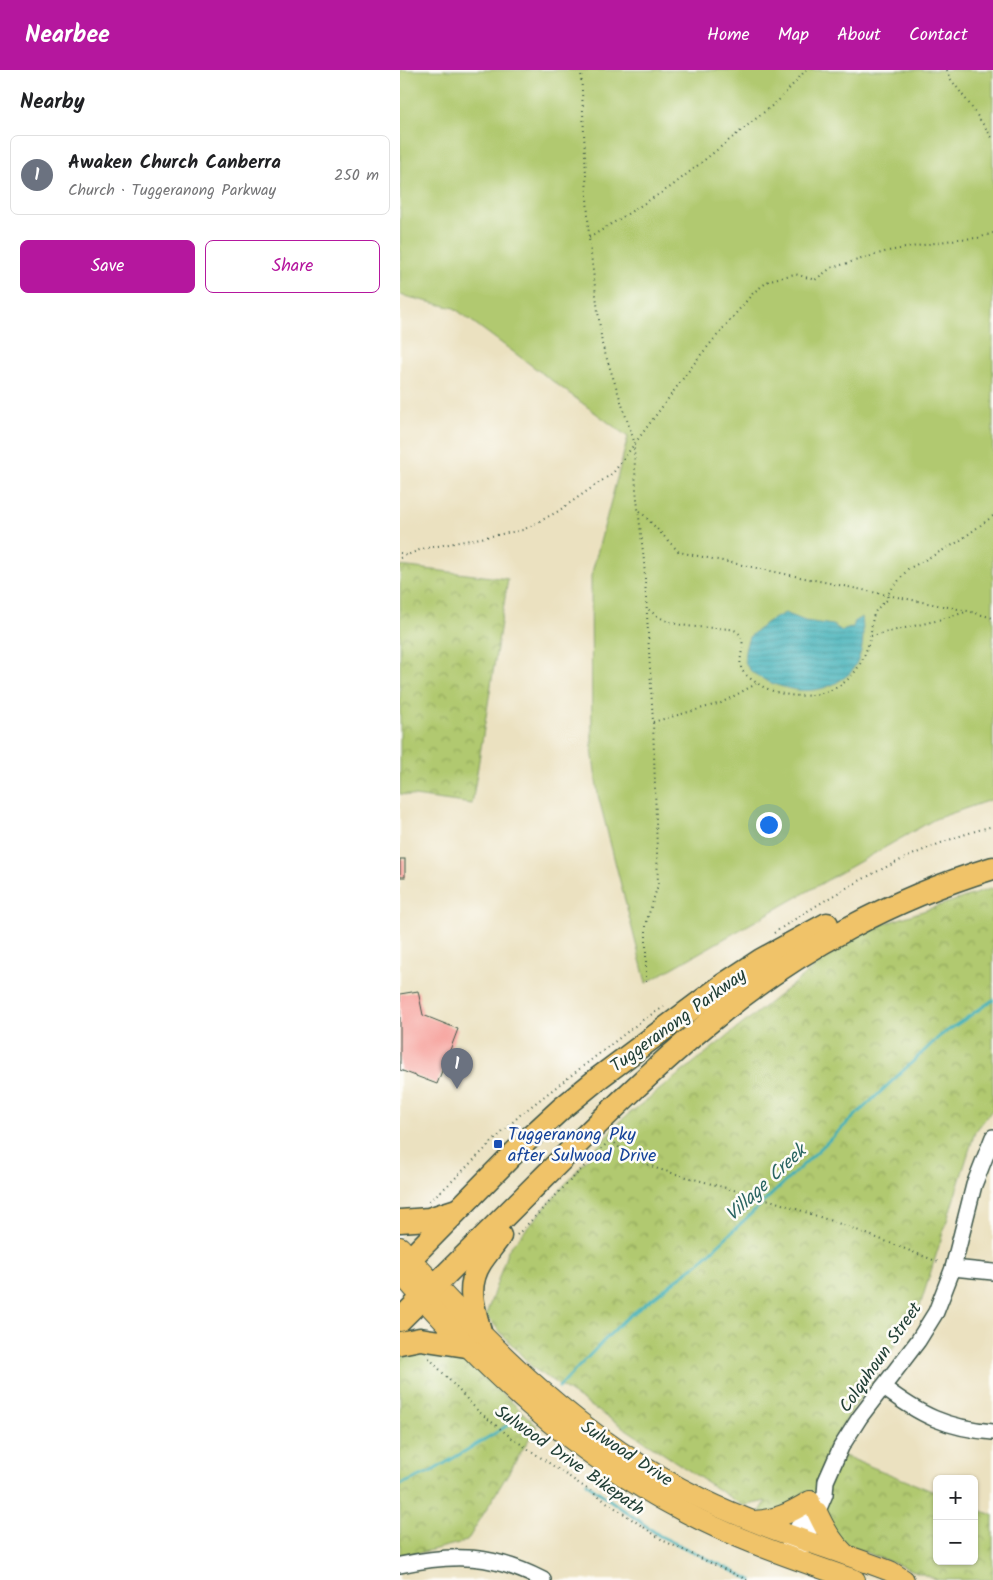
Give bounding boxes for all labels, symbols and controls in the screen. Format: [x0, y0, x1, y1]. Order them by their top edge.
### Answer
text: Nearbee [25, 16, 110, 55]
text: Home [707, 21, 750, 50]
text: Map [778, 21, 809, 50]
text: About [837, 21, 881, 50]
text: Contact [909, 21, 968, 50]
text: Nearby [20, 86, 85, 119]
text: Awaken Church Canberra [68, 148, 281, 178]
text: 1 [35, 163, 39, 188]
text: 250 m [334, 163, 379, 188]
text: Church · Tuggeranong Parkway [68, 178, 276, 203]
button: Save [20, 240, 195, 293]
button: Share [205, 240, 380, 293]
your location [756, 812, 782, 838]
street label: Tuggeranong Parkway [605, 961, 754, 1081]
pin: 1 [441, 1048, 473, 1089]
place label: Tuggeranong Pky after Sulwood Drive [508, 1121, 656, 1171]
water label: Village Creek [719, 1136, 816, 1229]
marker: Tuggeranong Pky after Sulwood Drive [492, 1138, 504, 1150]
street label: Colquhoun Street [832, 1296, 931, 1419]
street label: Sulwood Drive Bikepath [488, 1398, 650, 1524]
street label: Sulwood Drive [574, 1414, 678, 1495]
map controls [933, 1475, 978, 1565]
button: + [933, 1475, 978, 1520]
button: − [933, 1520, 978, 1565]

